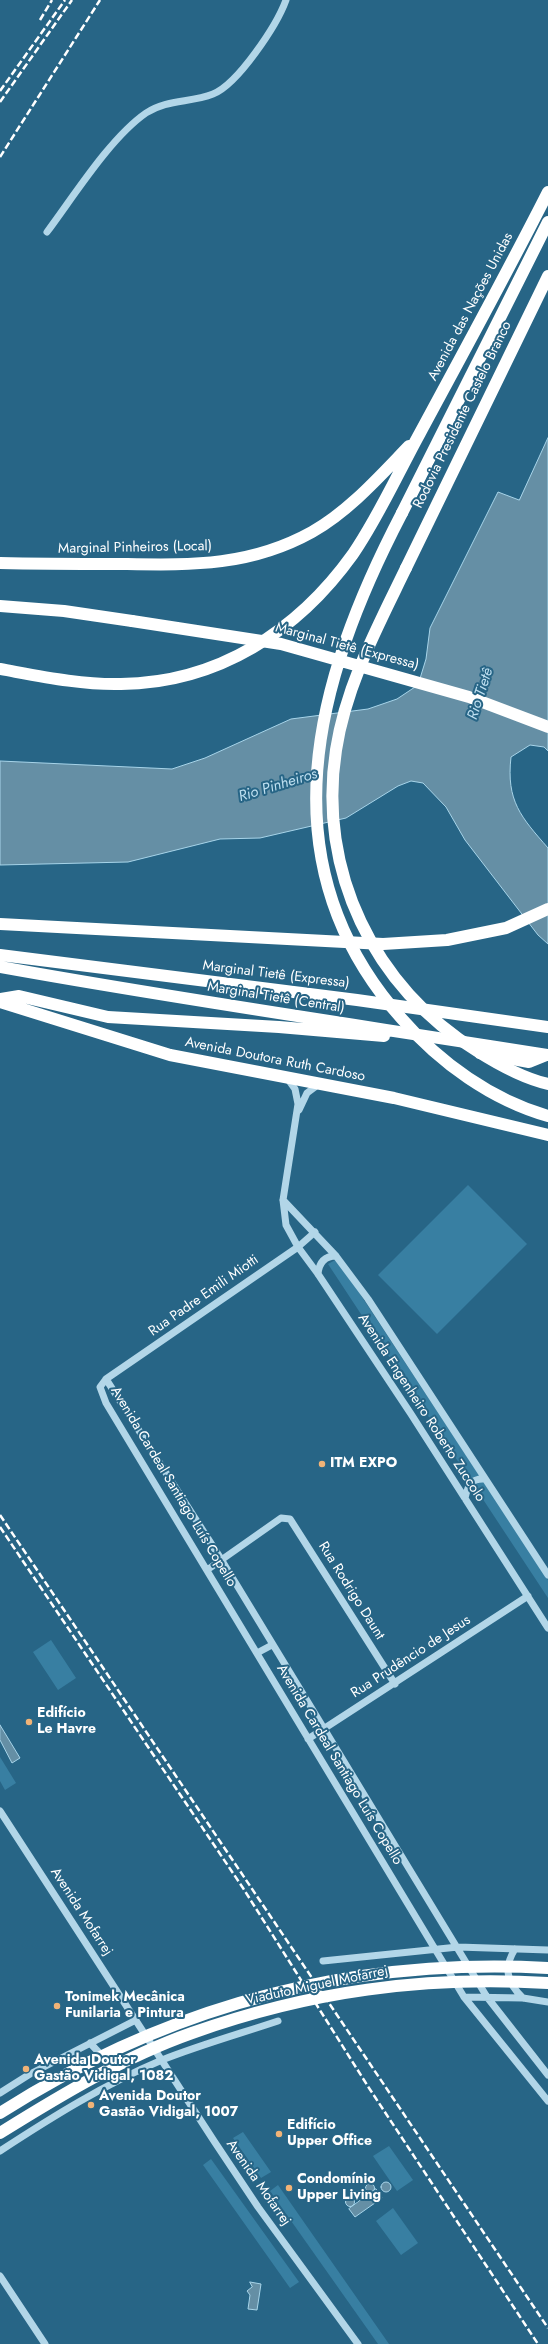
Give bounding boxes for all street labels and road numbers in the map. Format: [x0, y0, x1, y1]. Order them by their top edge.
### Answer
street label: Avenida das Nações Unidas [425, 230, 517, 384]
street label: Rodovia Presidente Castelo Branco [410, 319, 516, 511]
street label: Marginal Pinheiros (Local) [58, 538, 212, 558]
street label: Marginal Tietê (Expressa) [273, 620, 421, 674]
street label: Marginal Tietê (Expressa) [202, 958, 350, 992]
street label: Marginal Tietê (Central) [206, 979, 346, 1017]
street label: Avenida Doutora Ruth Cardoso [184, 1034, 366, 1086]
street label: Rua Padre Emili Miotti [146, 1252, 262, 1340]
street label: Avenida Engenheiro Roberto Zuccolo [354, 1311, 488, 1505]
street label: Avenida Cardeal Santiago Luís Copello [106, 1384, 240, 1590]
street label: Rua Rodrigo Daunt [314, 1539, 388, 1643]
street label: Rua Prudêncio de Jesus [348, 1612, 474, 1702]
street label: Avenida Cardeal Santiago Luís Copello [272, 1662, 406, 1868]
street label: Avenida Mofarrej [46, 1865, 116, 1959]
street label: Viaduto Miguel Mofarrej [244, 1963, 390, 2009]
street label: Avenida Mofarrej [222, 2137, 294, 2229]

